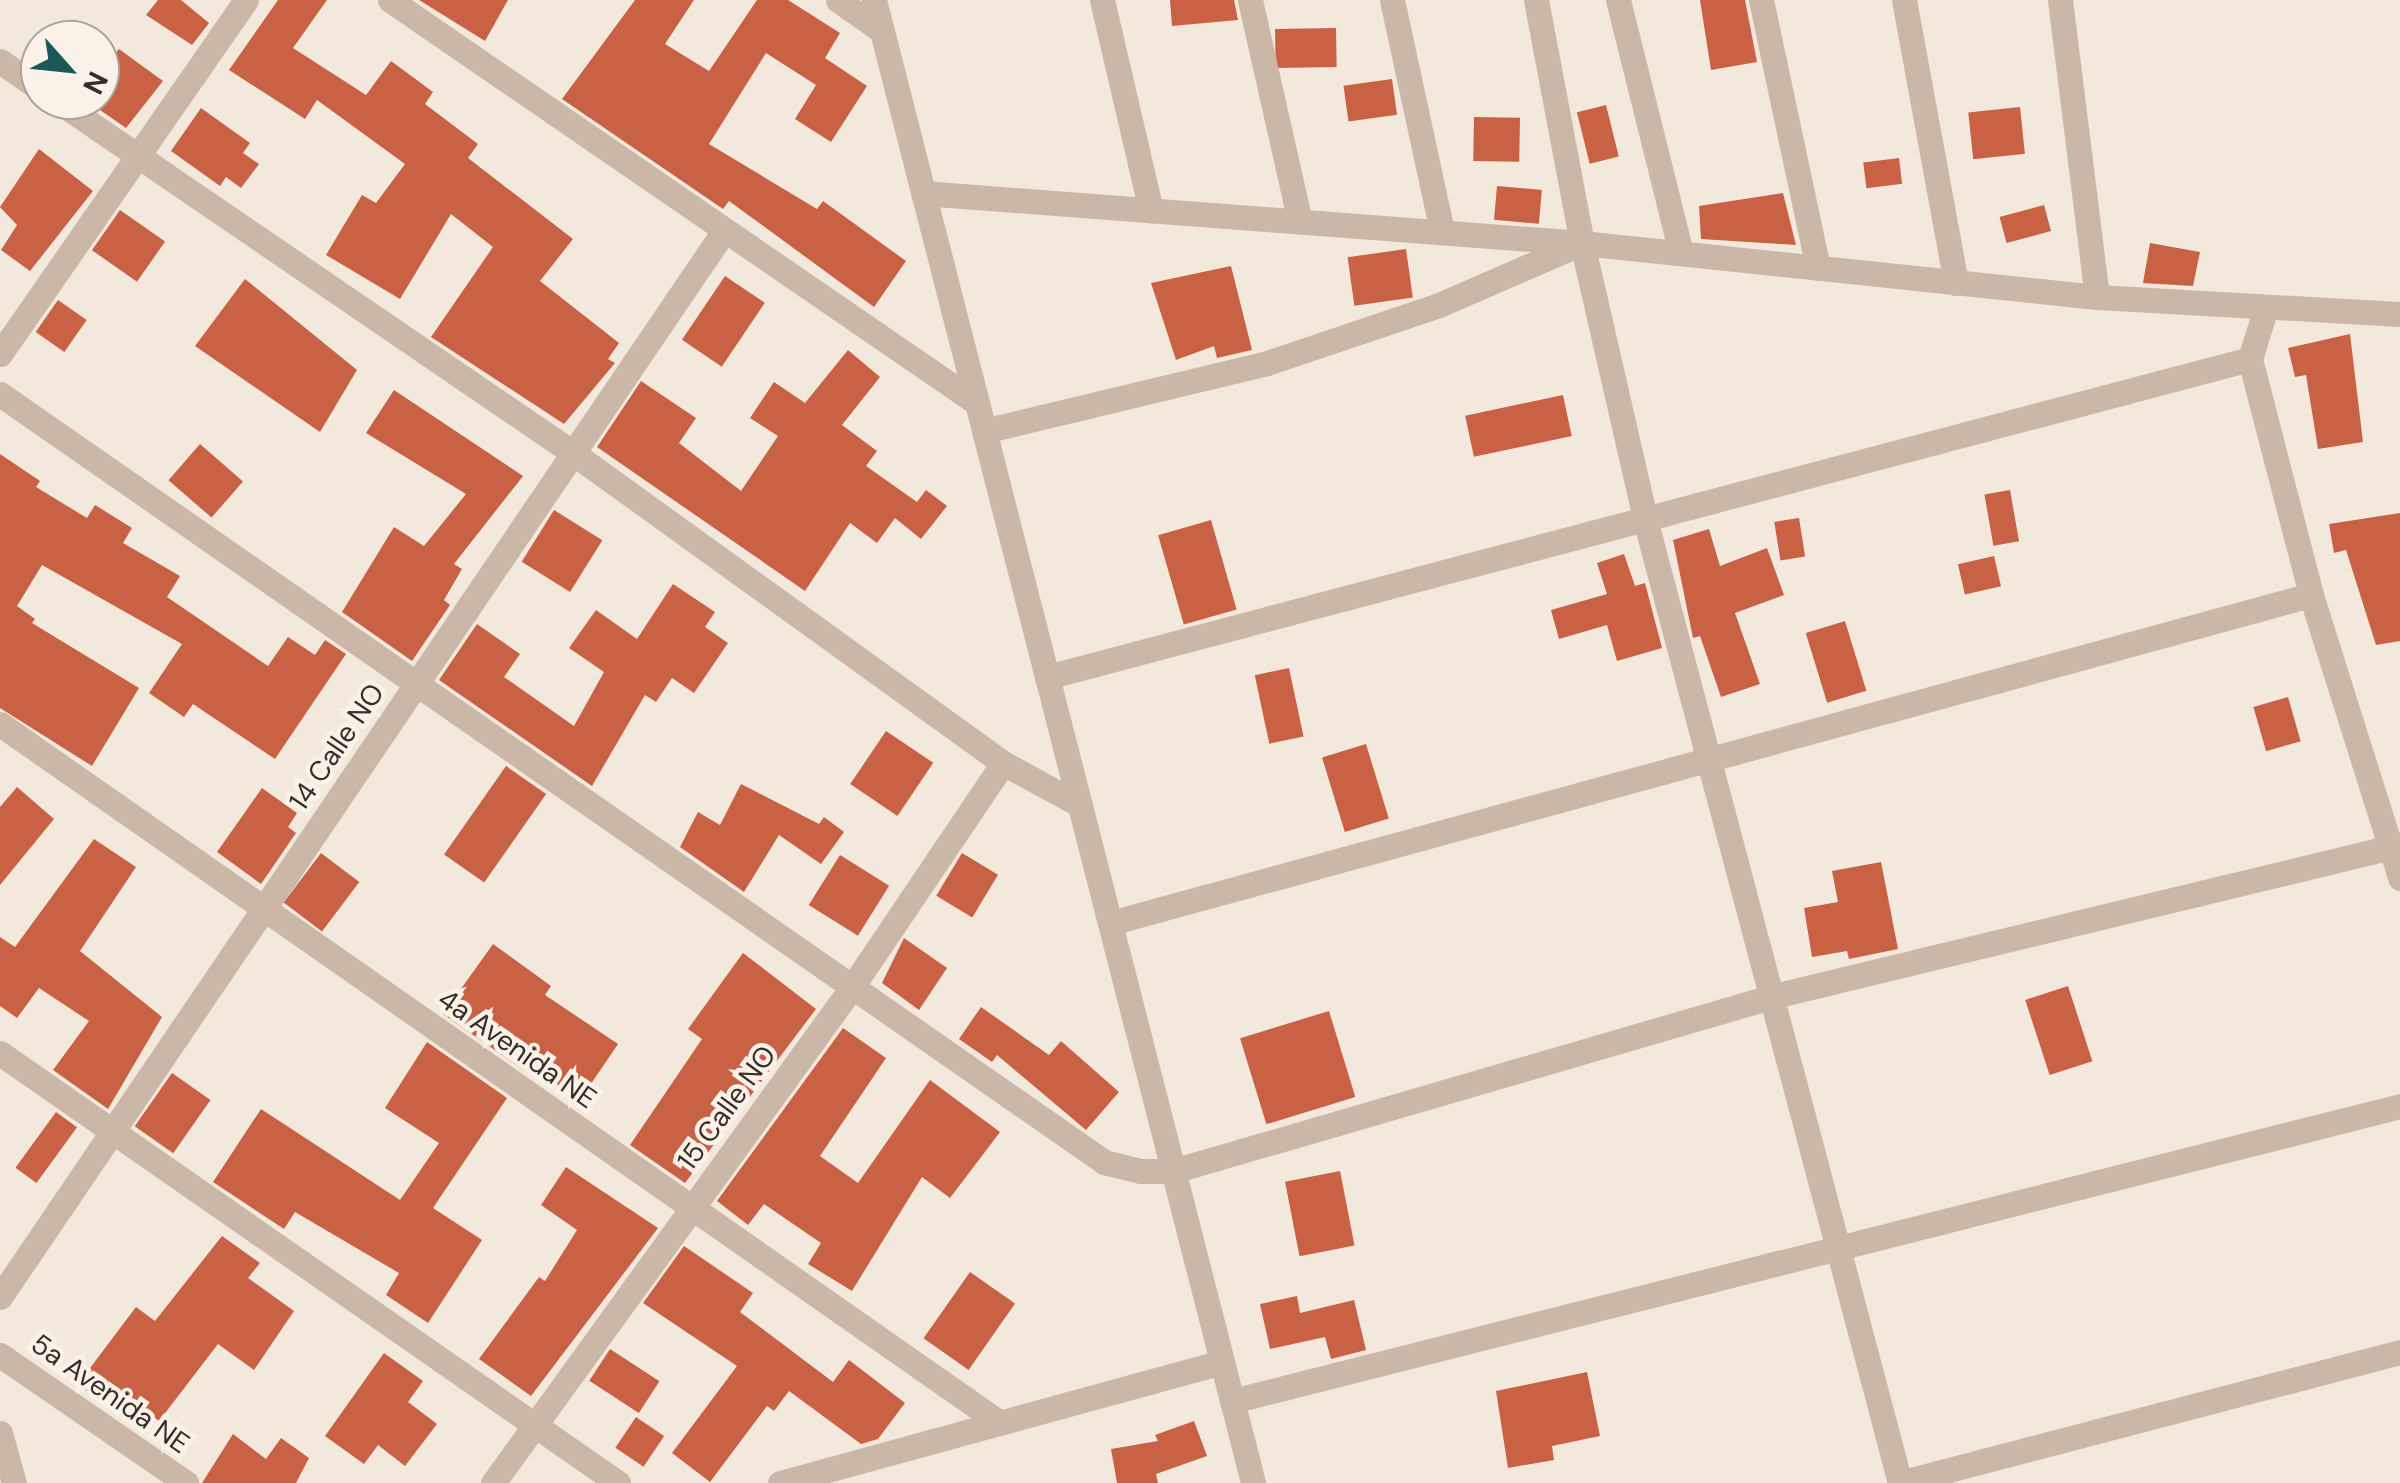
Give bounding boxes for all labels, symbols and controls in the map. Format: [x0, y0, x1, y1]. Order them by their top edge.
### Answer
north arrow [20, 20, 120, 120]
text: N [74, 65, 117, 100]
street label: 14 Calle NO [282, 677, 392, 817]
street label: 4a Avenida NE [432, 982, 602, 1116]
street label: 15 Calle NO [671, 1039, 783, 1177]
street label: 5a Avenida NE [25, 1327, 195, 1461]

